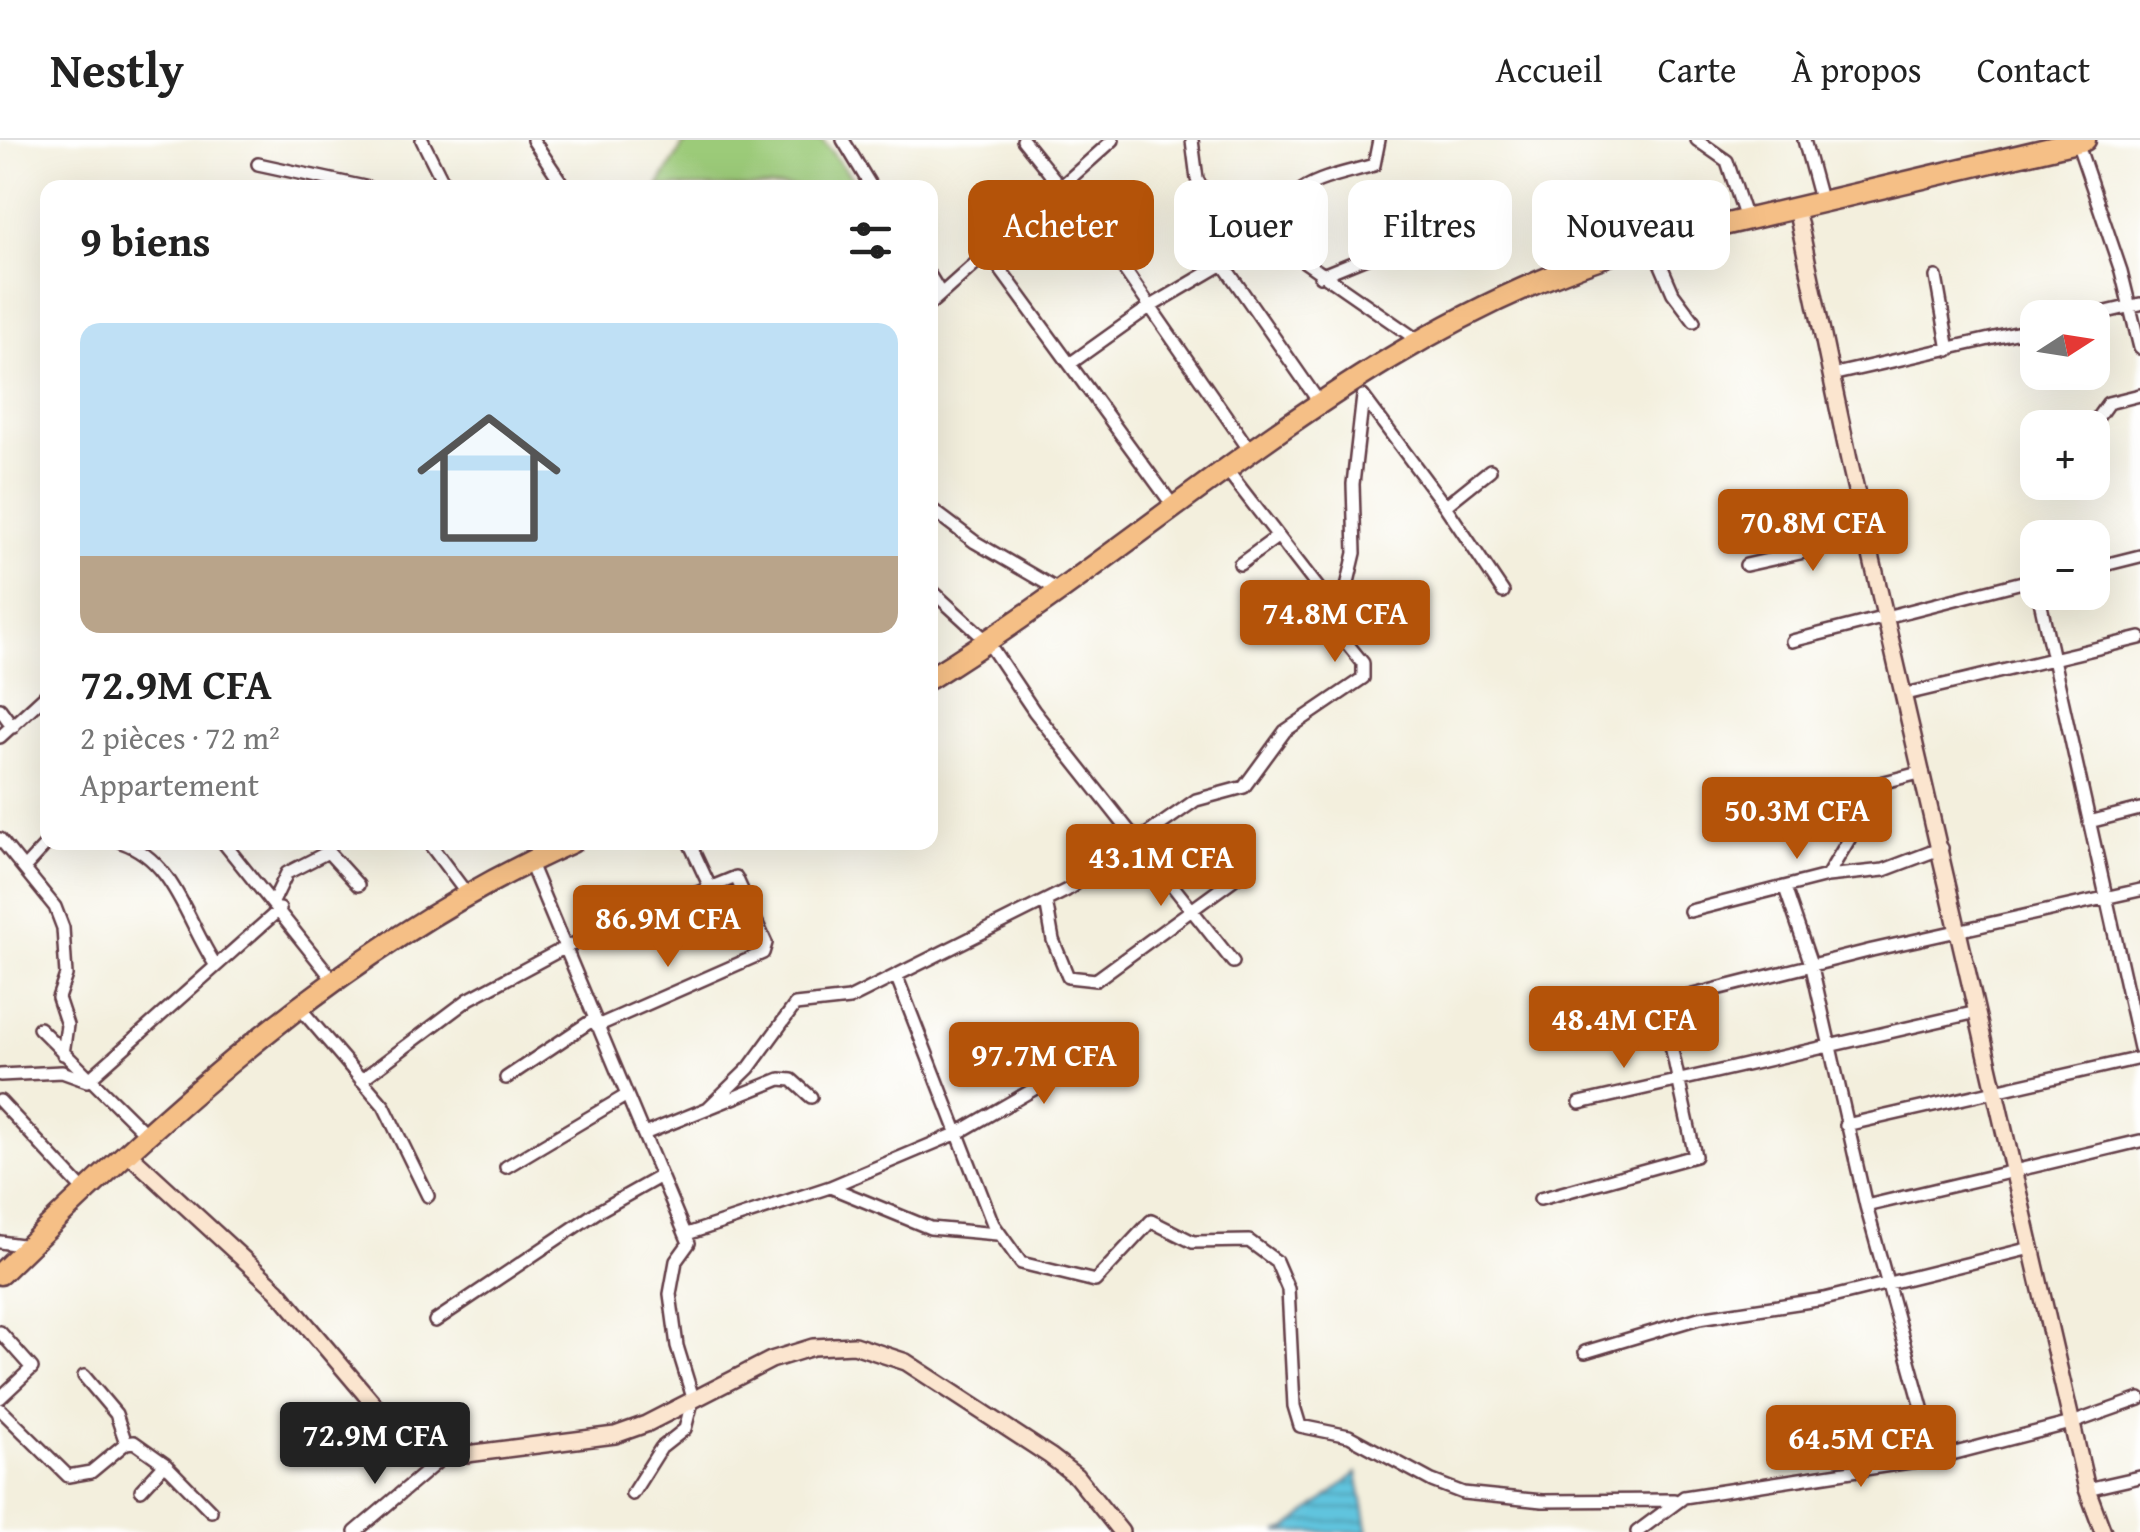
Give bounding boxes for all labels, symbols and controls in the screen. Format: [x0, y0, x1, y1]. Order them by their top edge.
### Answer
text: Nestly [50, 34, 184, 105]
text: Accueil [1495, 44, 1603, 95]
text: Carte [1658, 44, 1736, 95]
text: À propos [1791, 44, 1922, 95]
text: Contact [1977, 44, 2090, 95]
chip: Acheter [968, 180, 1154, 270]
chip: Louer [1174, 180, 1328, 270]
chip: Filtres [1348, 180, 1512, 270]
chip: Nouveau [1532, 180, 1730, 270]
text: 9 biens [80, 210, 211, 271]
icon: filters [843, 213, 898, 268]
north arrow [2020, 300, 2110, 390]
map controls [2020, 300, 2110, 610]
icon: home [399, 388, 579, 568]
button: + [2020, 410, 2110, 500]
pin: 70.8M CFA [1699, 489, 1927, 574]
text: 70.8M CFA [1740, 498, 1886, 545]
button: − [2020, 520, 2110, 610]
pin: 74.8M CFA [1221, 580, 1449, 665]
text: 74.8M CFA [1262, 589, 1408, 636]
text: 72.9M CFA [80, 653, 272, 714]
text: 2 pièces · 72 m² [80, 714, 280, 761]
text: Appartement [80, 761, 259, 808]
pin: 50.3M CFA [1683, 777, 1911, 862]
text: 50.3M CFA [1724, 786, 1870, 833]
pin: 43.1M CFA [1047, 824, 1275, 909]
text: 43.1M CFA [1088, 833, 1234, 880]
pin: 86.9M CFA [554, 885, 782, 970]
text: 86.9M CFA [595, 894, 741, 941]
pin: 48.4M CFA [1510, 986, 1738, 1071]
text: 48.4M CFA [1551, 995, 1697, 1042]
pin: 97.7M CFA [930, 1022, 1158, 1107]
text: 97.7M CFA [971, 1031, 1117, 1078]
pin: 72.9M CFA [261, 1402, 489, 1487]
pin: 64.5M CFA [1747, 1405, 1975, 1490]
text: 72.9M CFA [302, 1411, 448, 1458]
text: 64.5M CFA [1788, 1414, 1934, 1461]

